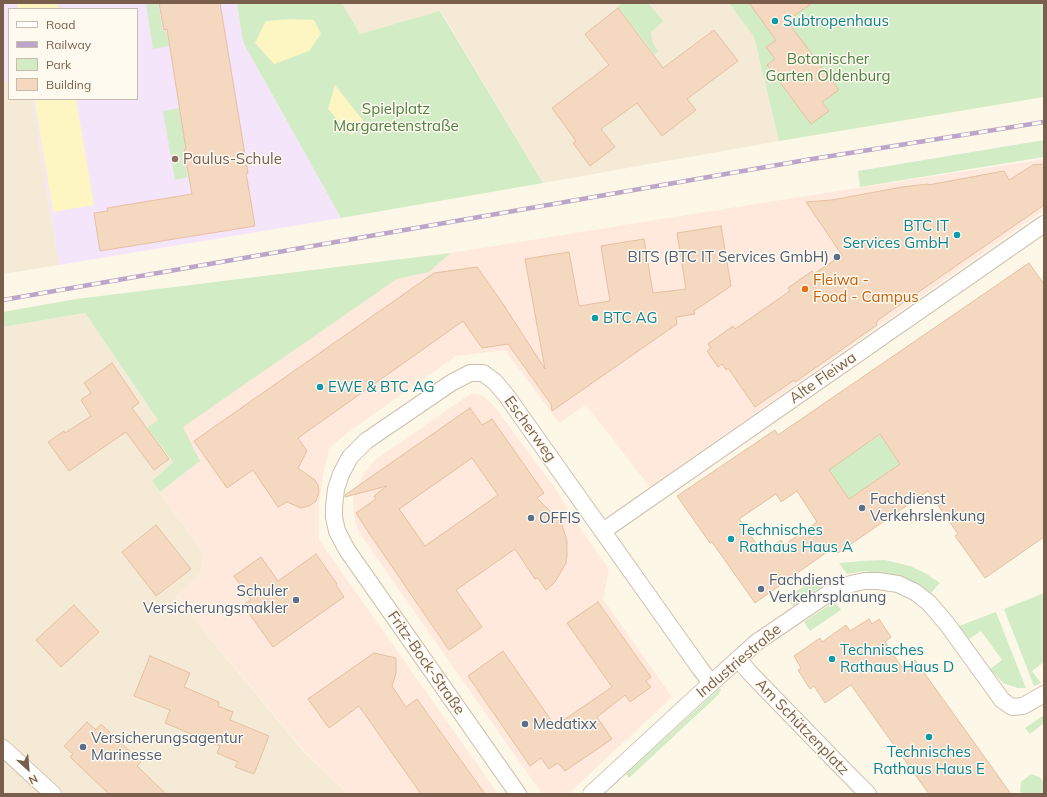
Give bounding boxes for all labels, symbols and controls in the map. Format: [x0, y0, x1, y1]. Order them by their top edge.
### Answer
legend [8, 8, 138, 100]
place label: Subtropenhaus [783, 12, 889, 30]
marker: Subtropenhaus [770, 16, 780, 26]
text: Road [46, 17, 75, 32]
text: Railway [46, 37, 91, 52]
park label: Botanischer Garten Oldenburg [766, 50, 890, 85]
text: Park [46, 57, 71, 72]
text: Building [46, 77, 91, 92]
park label: Spielplatz Margaretenstraße [333, 100, 459, 135]
place label: Paulus-Schule [183, 150, 282, 168]
marker: Paulus-Schule [170, 154, 180, 164]
place label: BTC IT Services GmbH [843, 217, 949, 252]
marker: BTC IT Services GmbH [952, 230, 962, 240]
place label: BITS (BTC IT Services GmbH) [628, 248, 829, 266]
marker: BITS (BTC IT Services GmbH) [832, 252, 842, 262]
place label: Fleiwa - Food - Campus [813, 271, 919, 306]
marker: Fleiwa - Food - Campus [800, 284, 810, 294]
place label: BTC AG [603, 309, 657, 327]
marker: BTC AG [590, 313, 600, 323]
street label: Alte Fleiwa [786, 348, 860, 408]
place label: EWE & BTC AG [328, 378, 435, 396]
marker: EWE & BTC AG [315, 382, 325, 392]
street label: Escherweg [500, 393, 560, 465]
place label: Fachdienst Verkehrslenkung [870, 490, 985, 525]
marker: Fachdienst Verkehrslenkung [857, 503, 867, 513]
place label: OFFIS [539, 509, 581, 527]
marker: OFFIS [526, 513, 536, 523]
place label: Technisches Rathaus Haus A [739, 521, 853, 556]
marker: Technisches Rathaus Haus A [726, 534, 736, 544]
place label: Fachdienst Verkehrsplanung [769, 571, 886, 606]
place label: Schuler Versicherungsmakler [143, 582, 288, 617]
marker: Fachdienst Verkehrsplanung [756, 584, 766, 594]
marker: Schuler Versicherungsmakler [291, 595, 301, 605]
street label: Fritz-Bock-Straße [384, 608, 468, 718]
street label: Industriestraße [693, 620, 785, 702]
place label: Technisches Rathaus Haus D [840, 641, 954, 676]
marker: Technisches Rathaus Haus D [827, 654, 837, 664]
street label: Am Schützenplatz [751, 675, 853, 779]
place label: Medatixx [533, 715, 597, 733]
marker: Medatixx [520, 719, 530, 729]
place label: Versicherungsagentur Marinesse [91, 729, 243, 764]
marker: Technisches Rathaus Haus E [924, 732, 934, 742]
marker: Versicherungsagentur Marinesse [78, 742, 88, 752]
place label: Technisches Rathaus Haus E [873, 743, 985, 778]
north arrow [8, 749, 48, 789]
text: N [26, 772, 40, 788]

